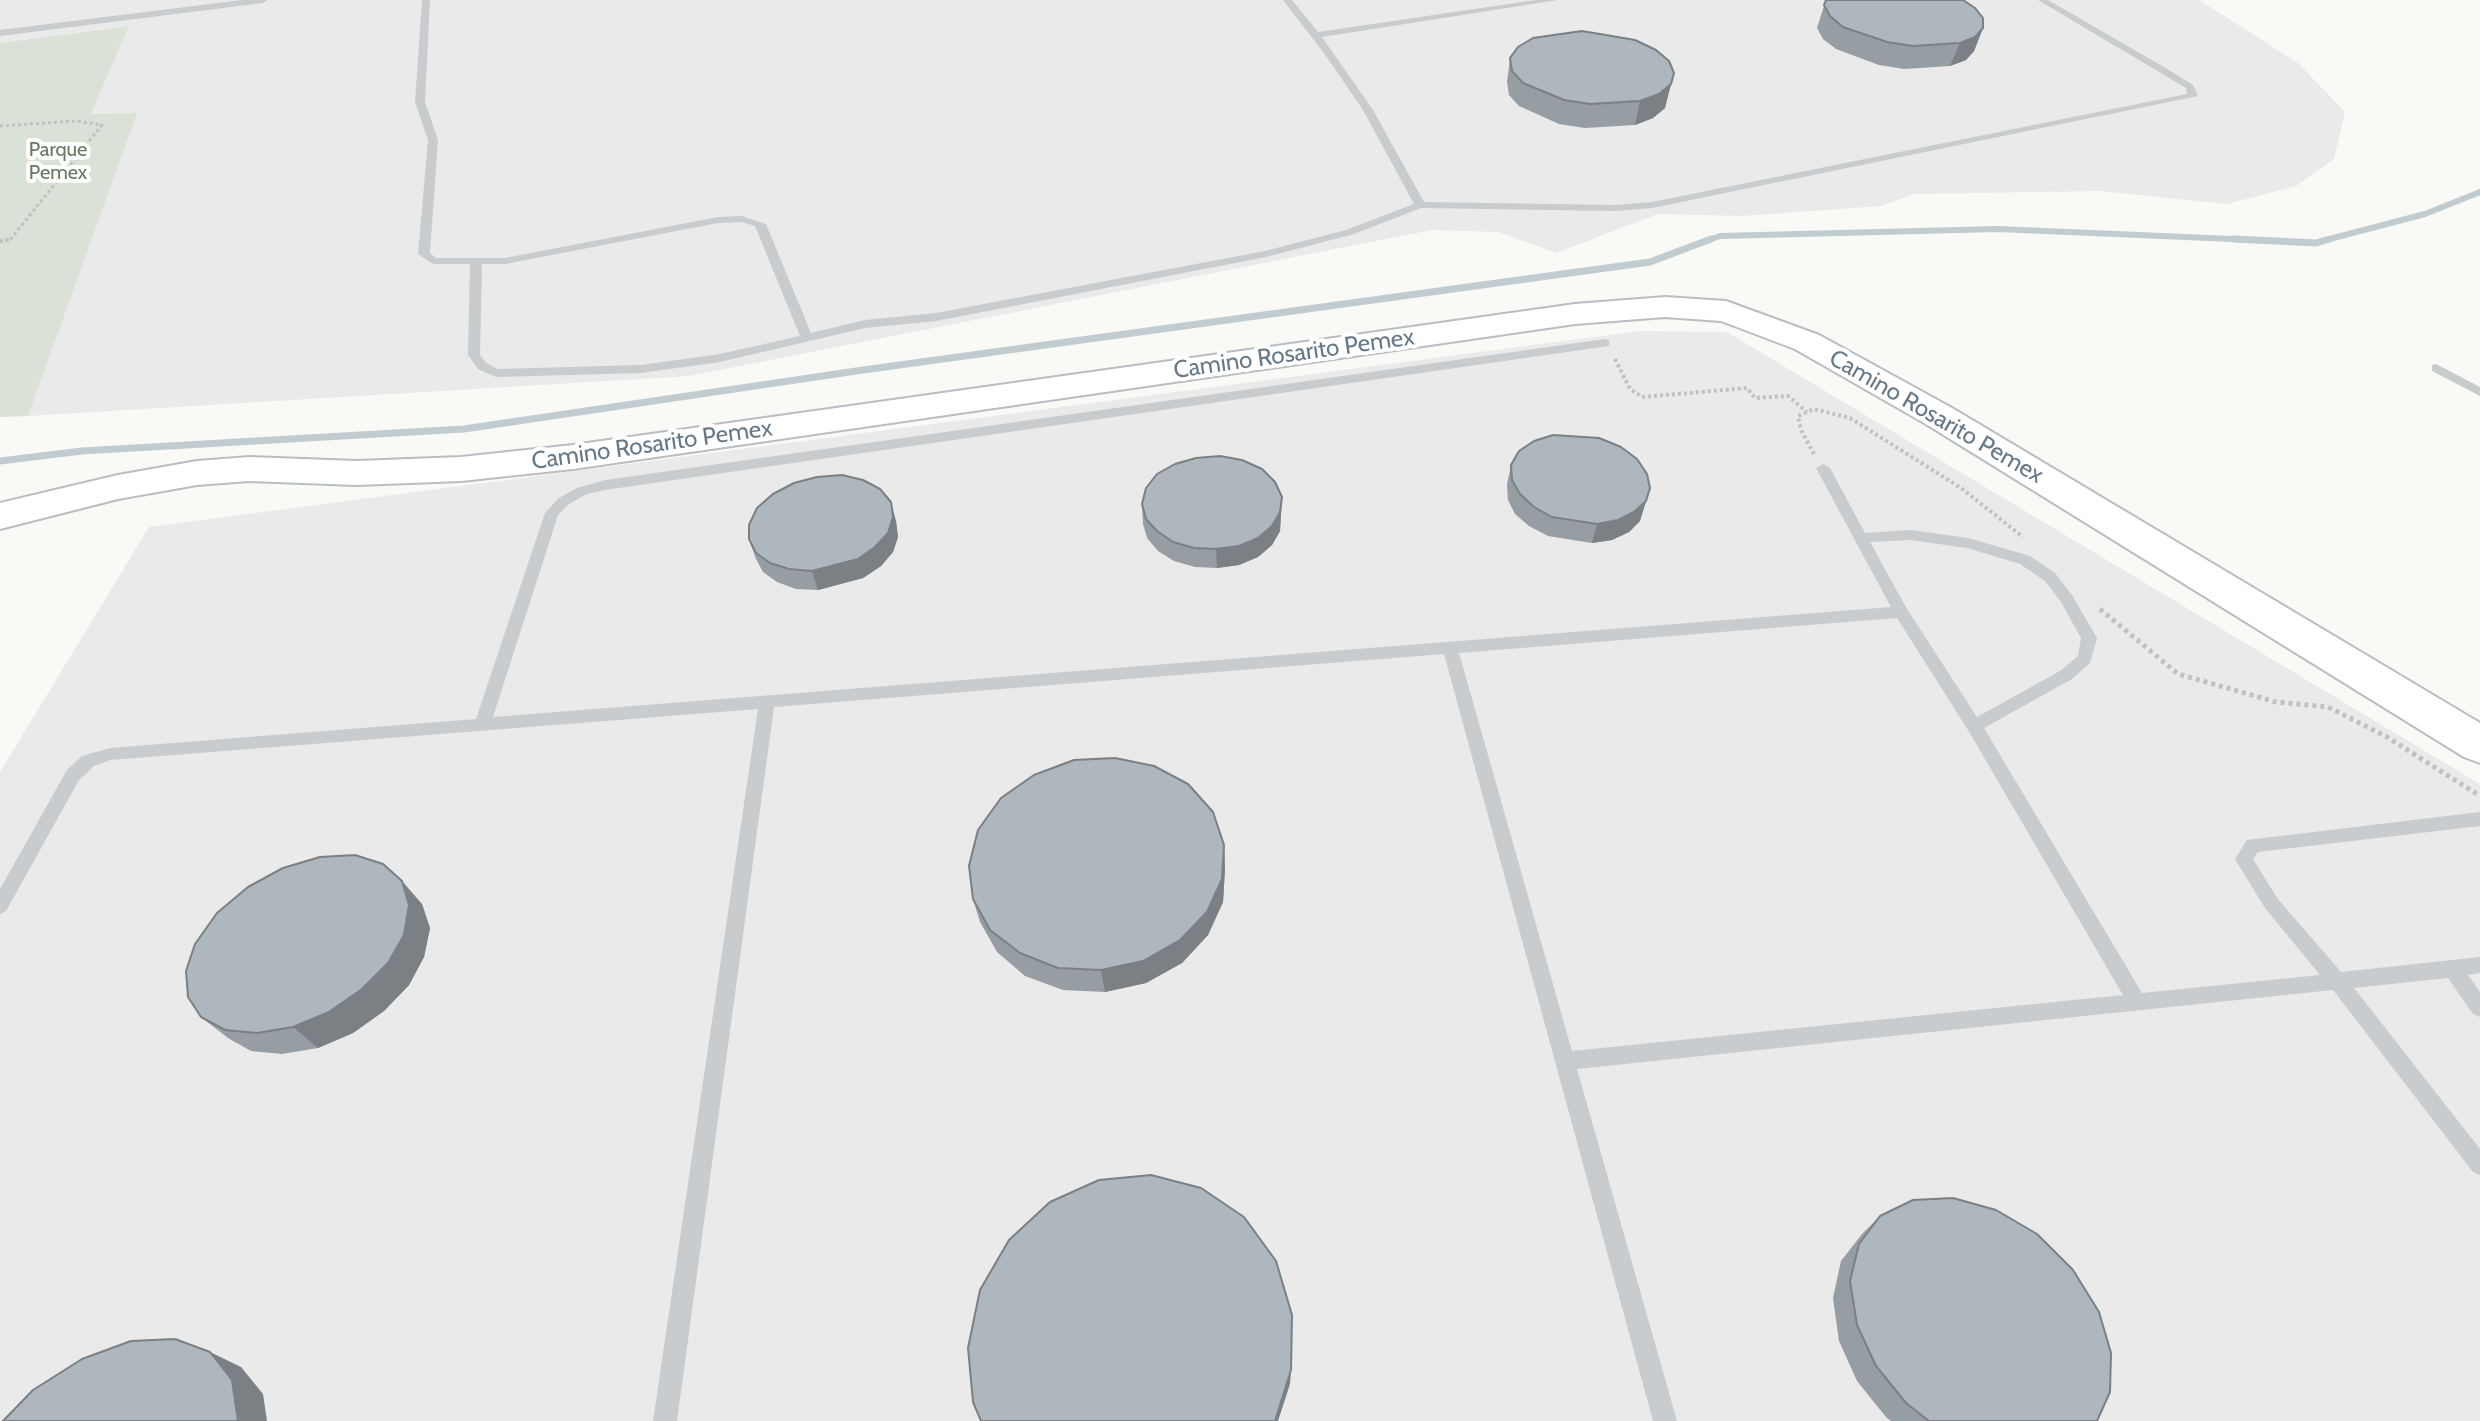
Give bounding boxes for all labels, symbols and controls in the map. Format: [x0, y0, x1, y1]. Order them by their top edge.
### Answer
park label: Parque Pemex [29, 138, 87, 185]
street label: Camino Rosarito Pemex [1172, 323, 1416, 385]
street label: Camino Rosarito Pemex [1824, 344, 2048, 490]
street label: Camino Rosarito Pemex [530, 414, 774, 476]

